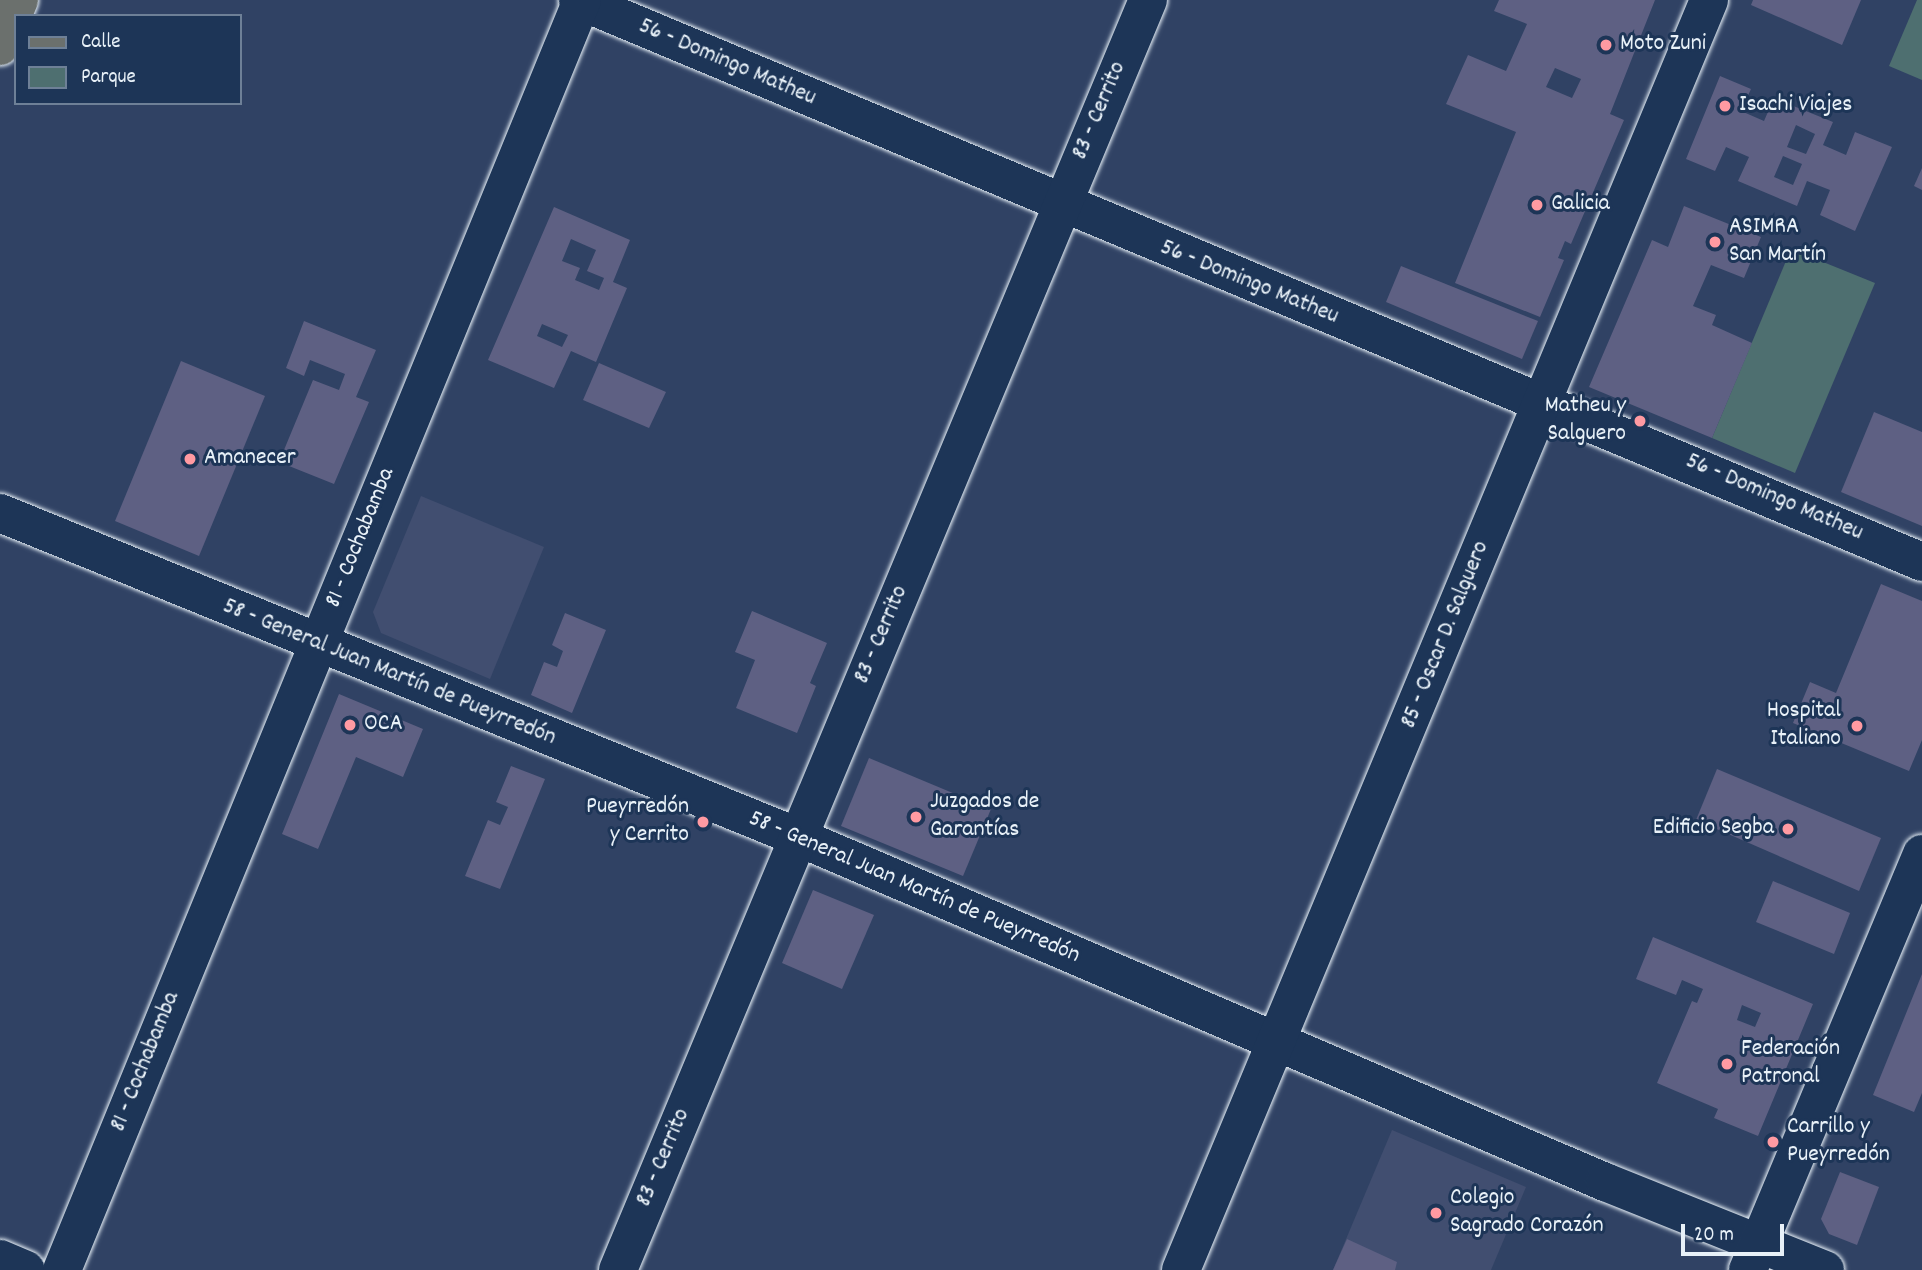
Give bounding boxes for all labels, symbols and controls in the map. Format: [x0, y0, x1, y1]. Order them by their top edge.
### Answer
street label: 56 - Domingo Matheu [634, 13, 820, 113]
legend [14, 14, 242, 105]
text: Calle [81, 28, 120, 58]
place label: Moto Zuni [1620, 31, 1706, 59]
marker: Moto Zuni [1598, 37, 1614, 53]
street label: 83 - Cerrito [1066, 58, 1134, 164]
text: Parque [81, 63, 136, 93]
place label: Isachi Viajes [1739, 92, 1852, 120]
marker: Isachi Viajes [1717, 98, 1733, 114]
place label: Galicia [1551, 191, 1610, 219]
marker: Galicia [1529, 197, 1545, 213]
place label: ASIMRA San Martín [1729, 214, 1826, 270]
street label: 56 - Domingo Matheu [1156, 234, 1342, 332]
marker: ASIMRA San Martín [1707, 234, 1723, 250]
place label: Matheu y Salguero [1545, 393, 1626, 449]
marker: Matheu y Salguero [1632, 413, 1648, 429]
place label: Amanecer [204, 445, 296, 473]
street label: 56 - Domingo Matheu [1681, 448, 1867, 548]
marker: Amanecer [182, 451, 198, 467]
street label: 81 - Cochabamba [320, 464, 402, 612]
street label: 85 - Oscar D. Salguero [1395, 537, 1497, 733]
street label: 83 - Cerrito [848, 582, 916, 688]
street label: 58 - General Juan Martín de Pueyrredón [218, 593, 560, 753]
place label: Hospital Italiano [1767, 698, 1841, 754]
place label: OCA [364, 711, 403, 739]
marker: Hospital Italiano [1847, 716, 1867, 736]
marker: OCA [342, 717, 358, 733]
place label: Juzgados de Garantías [930, 789, 1039, 845]
place label: Pueyrredón y Cerrito [586, 794, 689, 850]
street label: 58 - General Juan Martín de Pueyrredón [744, 805, 1084, 971]
marker: Juzgados de Garantías [908, 809, 924, 825]
marker: Pueyrredón y Cerrito [695, 814, 711, 830]
place label: Edificio Segba [1653, 815, 1774, 843]
marker: Edificio Segba [1780, 821, 1796, 837]
street label: 81 - Cochabamba [105, 988, 187, 1136]
place label: Federación Patronal [1741, 1036, 1840, 1092]
marker: Federación Patronal [1719, 1056, 1735, 1072]
street label: 83 - Cerrito [630, 1105, 698, 1211]
place label: Carrillo y Pueyrredón [1787, 1114, 1890, 1170]
marker: Carrillo y Pueyrredón [1765, 1134, 1781, 1150]
place label: Colegio Sagrado Corazón [1450, 1185, 1604, 1241]
marker: Colegio Sagrado Corazón [1428, 1205, 1444, 1221]
scale bar [1684, 1210, 1787, 1254]
text: 20 m [1694, 1221, 1734, 1251]

